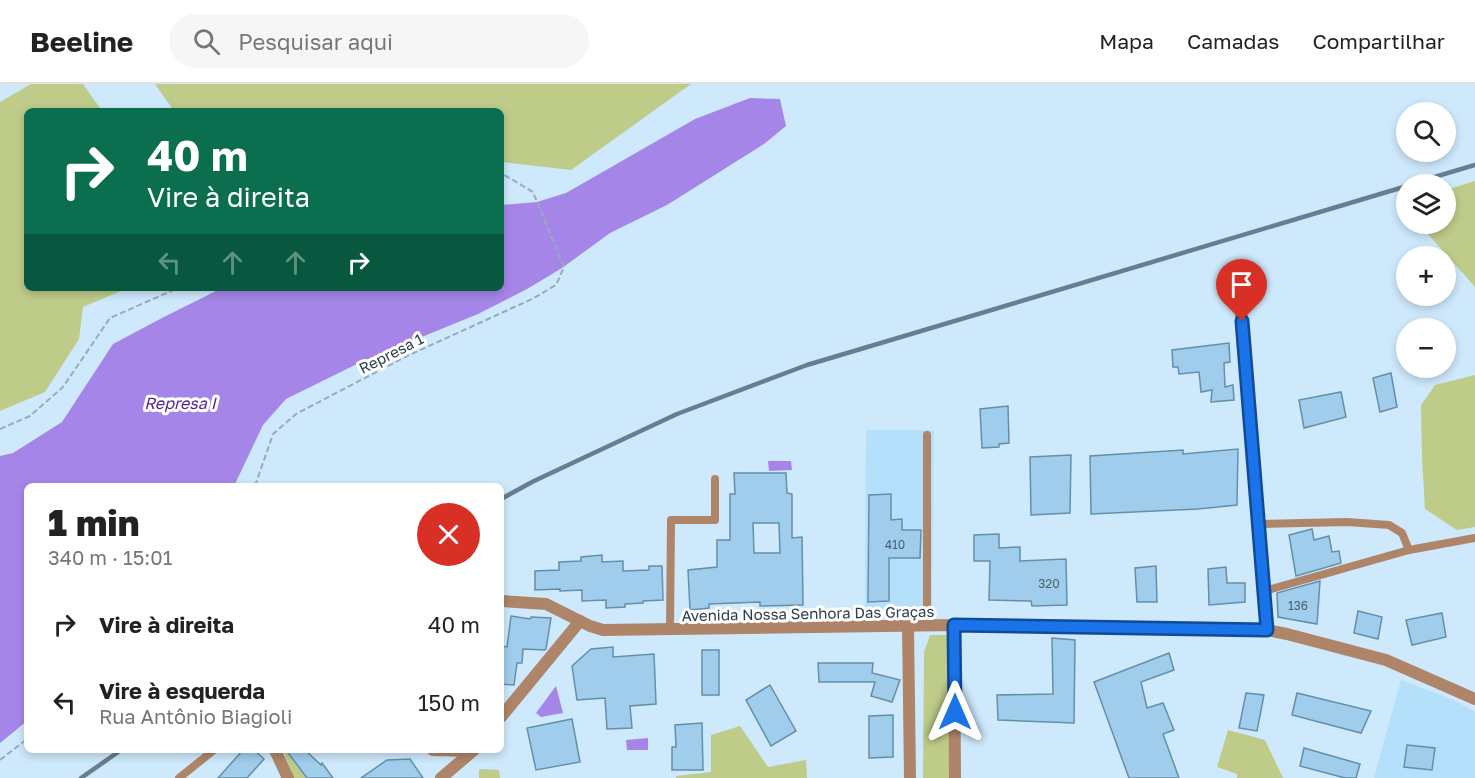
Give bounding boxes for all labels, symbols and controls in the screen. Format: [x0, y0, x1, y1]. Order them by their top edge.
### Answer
search box [169, 14, 589, 68]
text: Beeline [30, 25, 133, 58]
icon: search [190, 25, 223, 58]
text: Pesquisar aqui [238, 28, 393, 55]
text: Mapa [1099, 28, 1154, 54]
text: Camadas [1187, 28, 1279, 54]
text: Compartilhar [1312, 28, 1445, 54]
map controls [1396, 102, 1456, 378]
button: search [1396, 102, 1456, 162]
text: 40 m [147, 130, 248, 180]
icon: right [48, 132, 126, 210]
button: layers [1396, 174, 1456, 234]
text: Vire à direita [147, 181, 310, 213]
icon: left [153, 246, 186, 279]
icon: ahead [216, 246, 249, 279]
icon: ahead [279, 246, 312, 279]
icon: right [342, 246, 375, 279]
button: + [1396, 246, 1456, 306]
pin [1216, 259, 1267, 321]
icon: arrive [1225, 268, 1258, 301]
button: − [1396, 318, 1456, 378]
street label: Represa 1 [356, 329, 426, 377]
water label: Represa I [144, 393, 218, 413]
text: 1 min [48, 501, 139, 544]
button: close [417, 503, 480, 566]
house number: 410 [885, 537, 905, 552]
text: 340 m · 15:01 [48, 545, 172, 569]
house number: 320 [1038, 576, 1060, 591]
house number: 136 [1288, 598, 1308, 613]
street label: Avenida Nossa Senhora Das Graças [681, 602, 935, 624]
icon: right [48, 608, 81, 641]
text: Vire à direita [99, 611, 234, 638]
text: 40 m [428, 611, 480, 638]
text: Vire à esquerda [99, 677, 265, 704]
position arrow [923, 680, 987, 744]
icon: left [48, 686, 81, 719]
text: 150 m [418, 689, 480, 716]
text: Rua Antônio Biagioli [99, 704, 292, 728]

